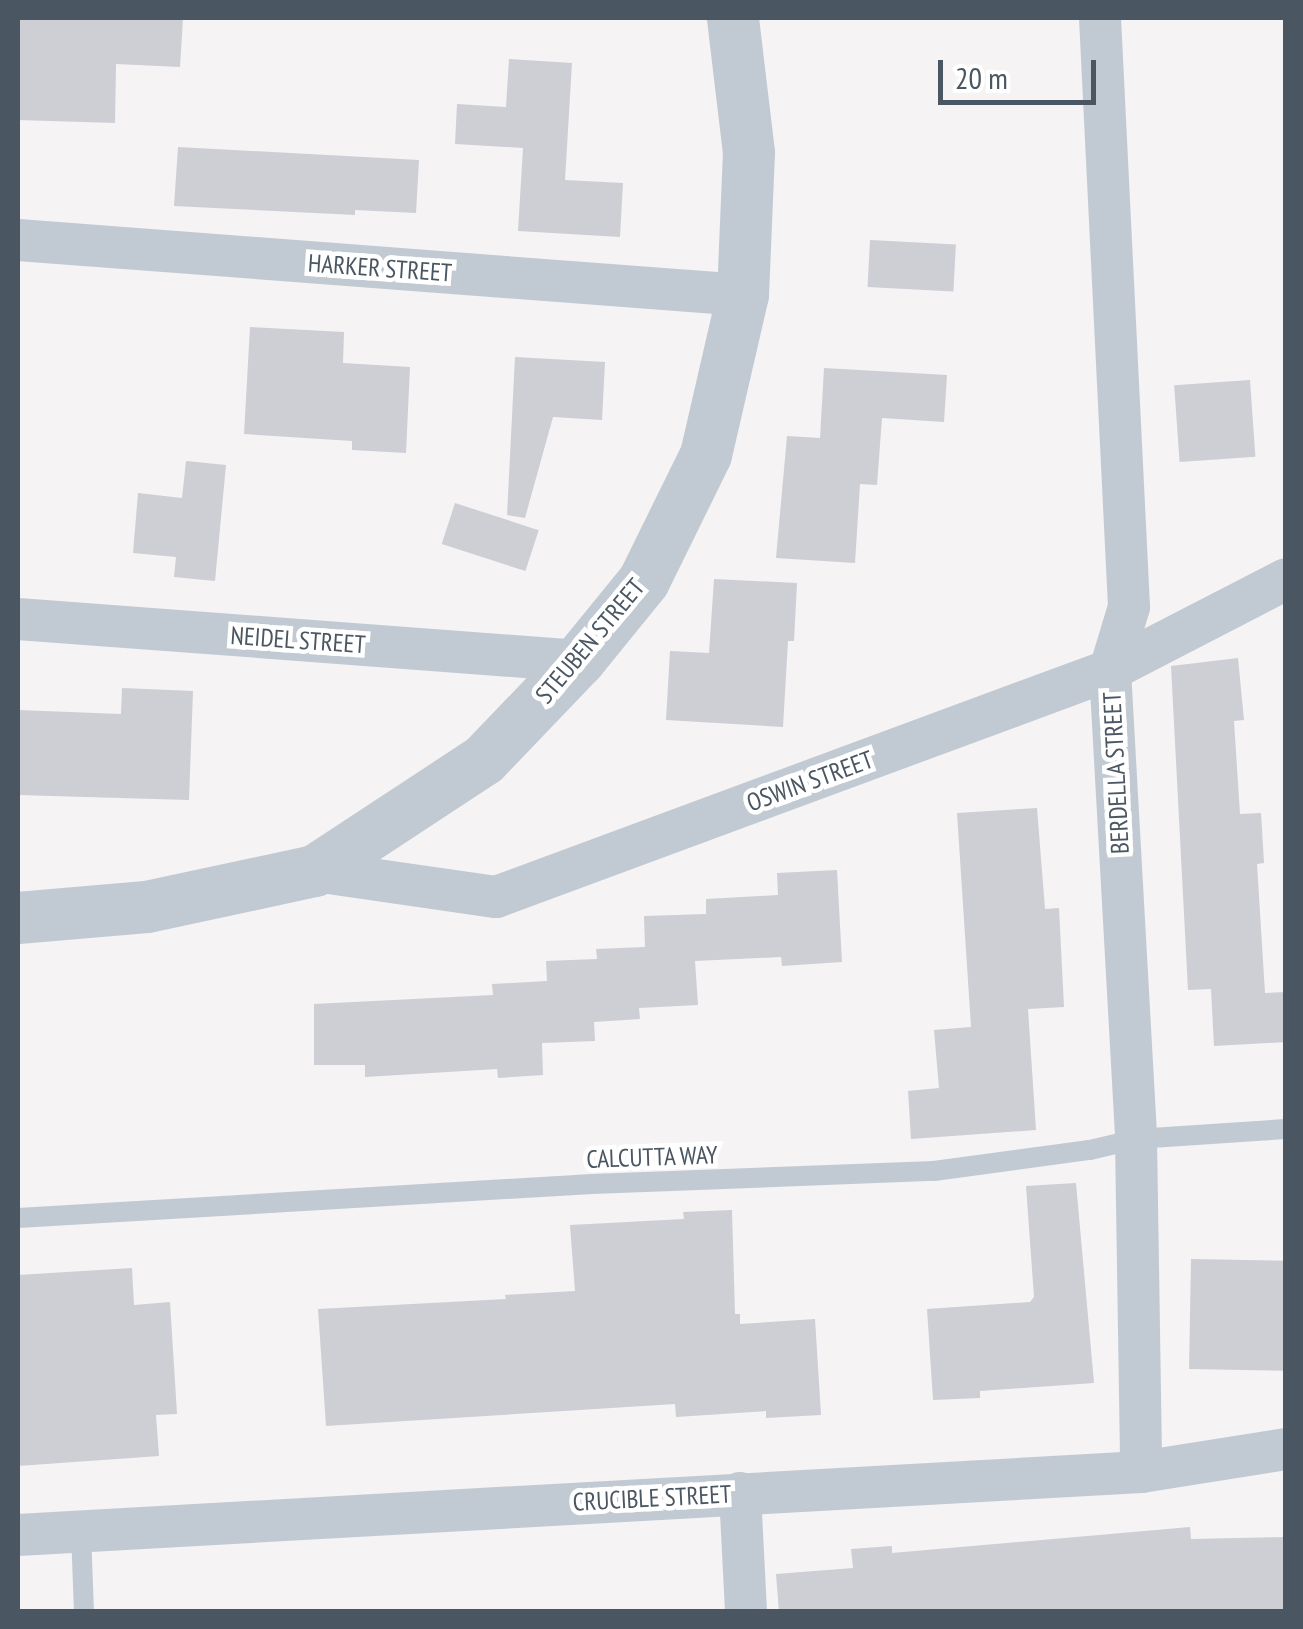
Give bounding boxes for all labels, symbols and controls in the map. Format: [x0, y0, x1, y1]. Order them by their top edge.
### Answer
scale bar [943, 40, 1100, 102]
text: 20 m [955, 58, 1008, 97]
street label: HARKER STREET [307, 248, 453, 288]
street label: STEUBEN STREET [529, 573, 651, 709]
street label: NEIDEL STREET [229, 620, 367, 660]
street label: BERDELLA STREET [1097, 691, 1135, 855]
street label: OSWIN STREET [743, 744, 877, 818]
street label: CALCUTTA WAY [585, 1140, 719, 1174]
street label: CRUCIBLE STREET [572, 1479, 732, 1517]

